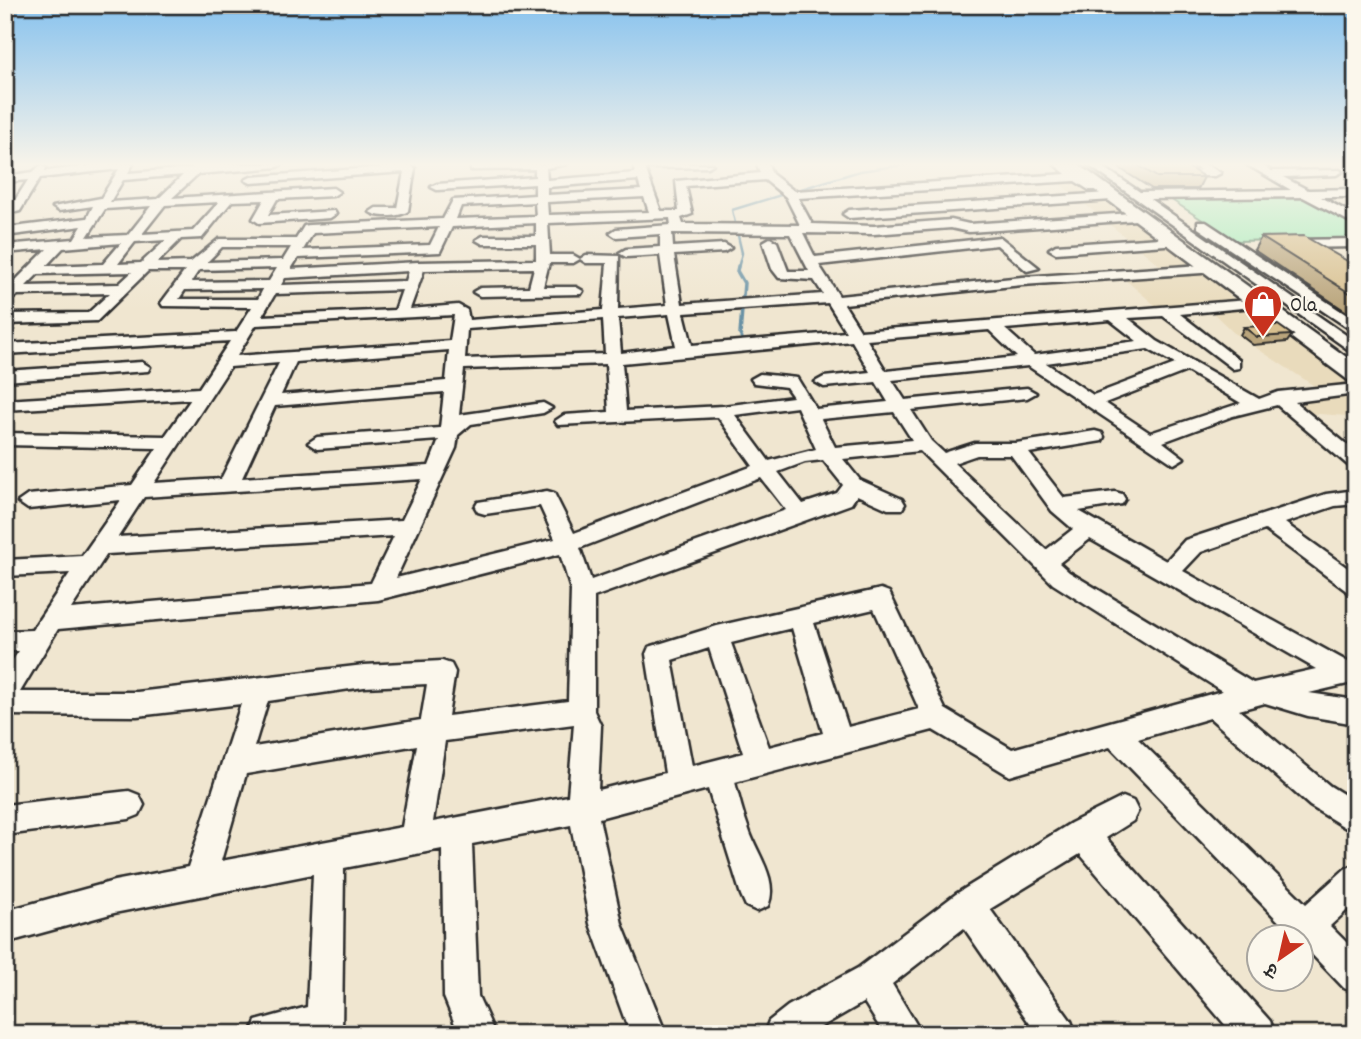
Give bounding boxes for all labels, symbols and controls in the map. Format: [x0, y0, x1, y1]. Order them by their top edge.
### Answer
shop icon: Ola [1242, 283, 1284, 338]
place label: Ola [1290, 292, 1318, 322]
north arrow [1246, 923, 1316, 993]
text: उ [1259, 954, 1285, 984]

